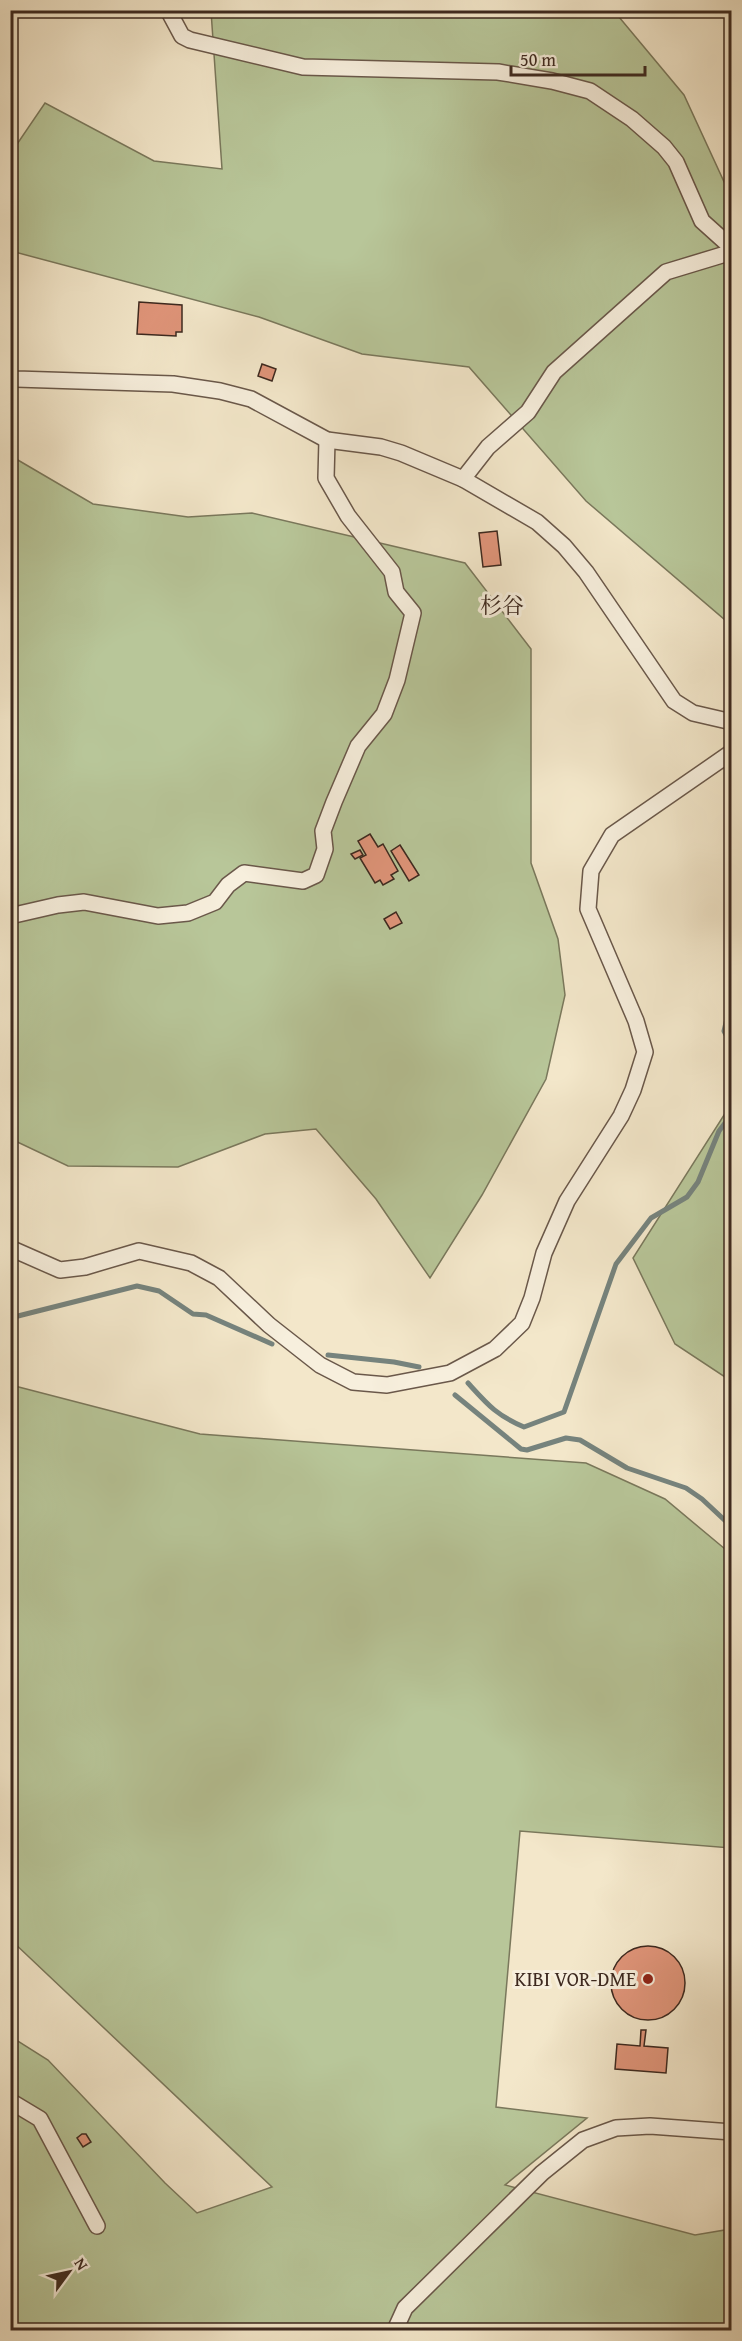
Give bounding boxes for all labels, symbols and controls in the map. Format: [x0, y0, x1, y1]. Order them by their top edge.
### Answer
scale bar [511, 39, 644, 77]
text: 50 m [520, 46, 556, 73]
district label: 杉谷 [480, 589, 524, 621]
place label: KIBI VOR-DME [515, 1964, 636, 1993]
marker: KIBI VOR-DME [641, 1972, 655, 1986]
north arrow [39, 2242, 99, 2302]
text: N [69, 2253, 95, 2275]

